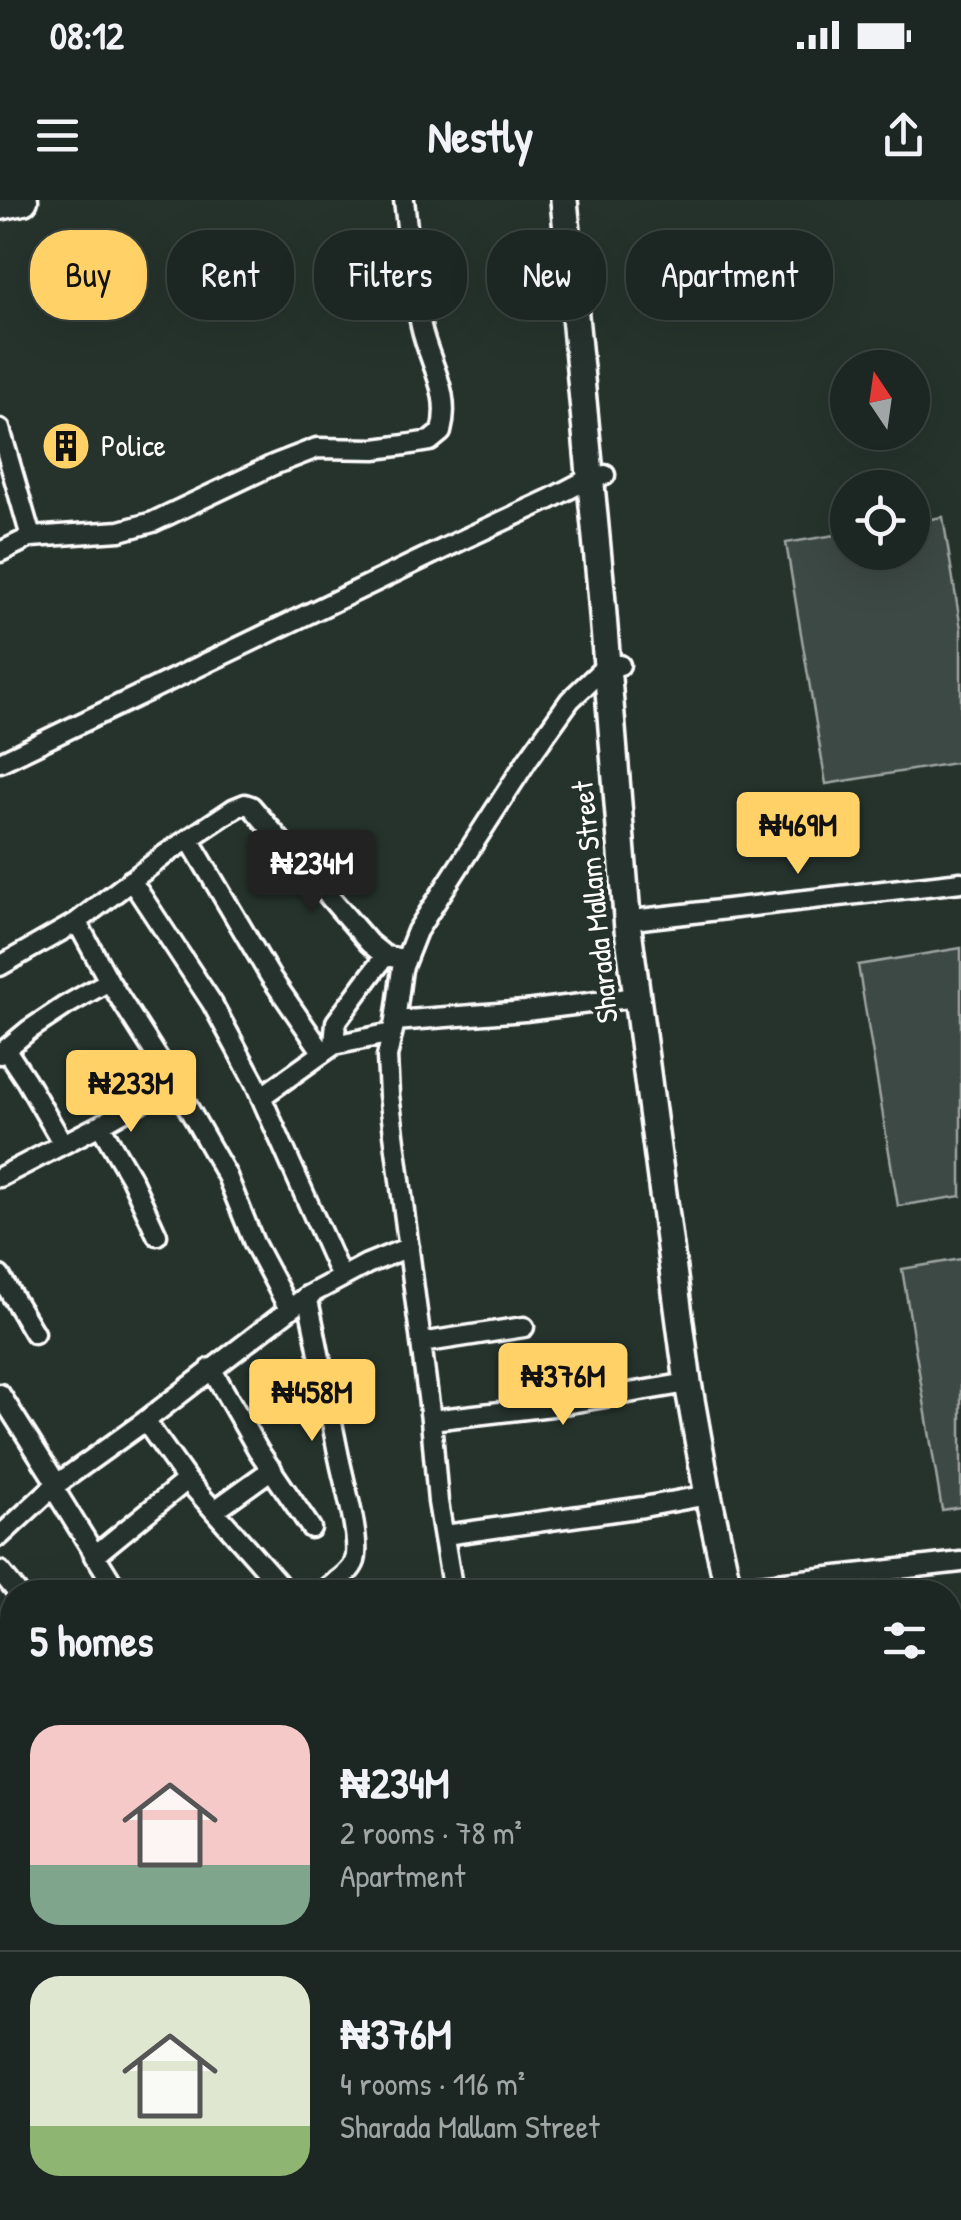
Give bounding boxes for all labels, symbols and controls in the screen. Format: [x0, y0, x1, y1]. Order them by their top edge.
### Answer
text: 08:12 [50, 9, 124, 61]
text: Nestly [428, 105, 533, 166]
icon: menu [30, 108, 85, 163]
icon: share [876, 108, 931, 163]
chip: Buy [30, 230, 147, 320]
chip: Rent [167, 230, 294, 320]
chip: Filters [314, 230, 467, 320]
chip: New [487, 230, 606, 320]
chip: Apartment [626, 230, 833, 320]
north arrow [830, 350, 930, 450]
map controls [830, 350, 930, 570]
building icon: Police [40, 420, 92, 472]
place label: Police [101, 425, 166, 465]
button: locate [830, 470, 930, 570]
street label: Sharada Mallam Street [561, 778, 627, 1025]
pin: ₦469M [728, 792, 868, 877]
text: ₦469M [759, 803, 837, 846]
pin: ₦234M [242, 830, 382, 915]
text: ₦234M [270, 841, 354, 884]
pin: ₦233M [61, 1050, 201, 1135]
text: ₦233M [88, 1061, 174, 1104]
pin: ₦376M [493, 1343, 633, 1428]
text: ₦376M [520, 1354, 606, 1397]
pin: ₦458M [242, 1359, 382, 1444]
text: ₦458M [271, 1370, 353, 1413]
text: 5 homes [30, 1612, 153, 1669]
icon: filters [877, 1613, 932, 1668]
text: ₦234M [340, 1754, 450, 1811]
icon: home [110, 1765, 230, 1885]
text: 2 rooms · 78 m² [340, 1811, 522, 1854]
text: Apartment [340, 1854, 465, 1897]
text: ₦376M [340, 2005, 452, 2062]
icon: home [110, 2016, 230, 2136]
text: 4 rooms · 116 m² [340, 2062, 525, 2105]
text: Sharada Mallam Street [340, 2105, 599, 2148]

